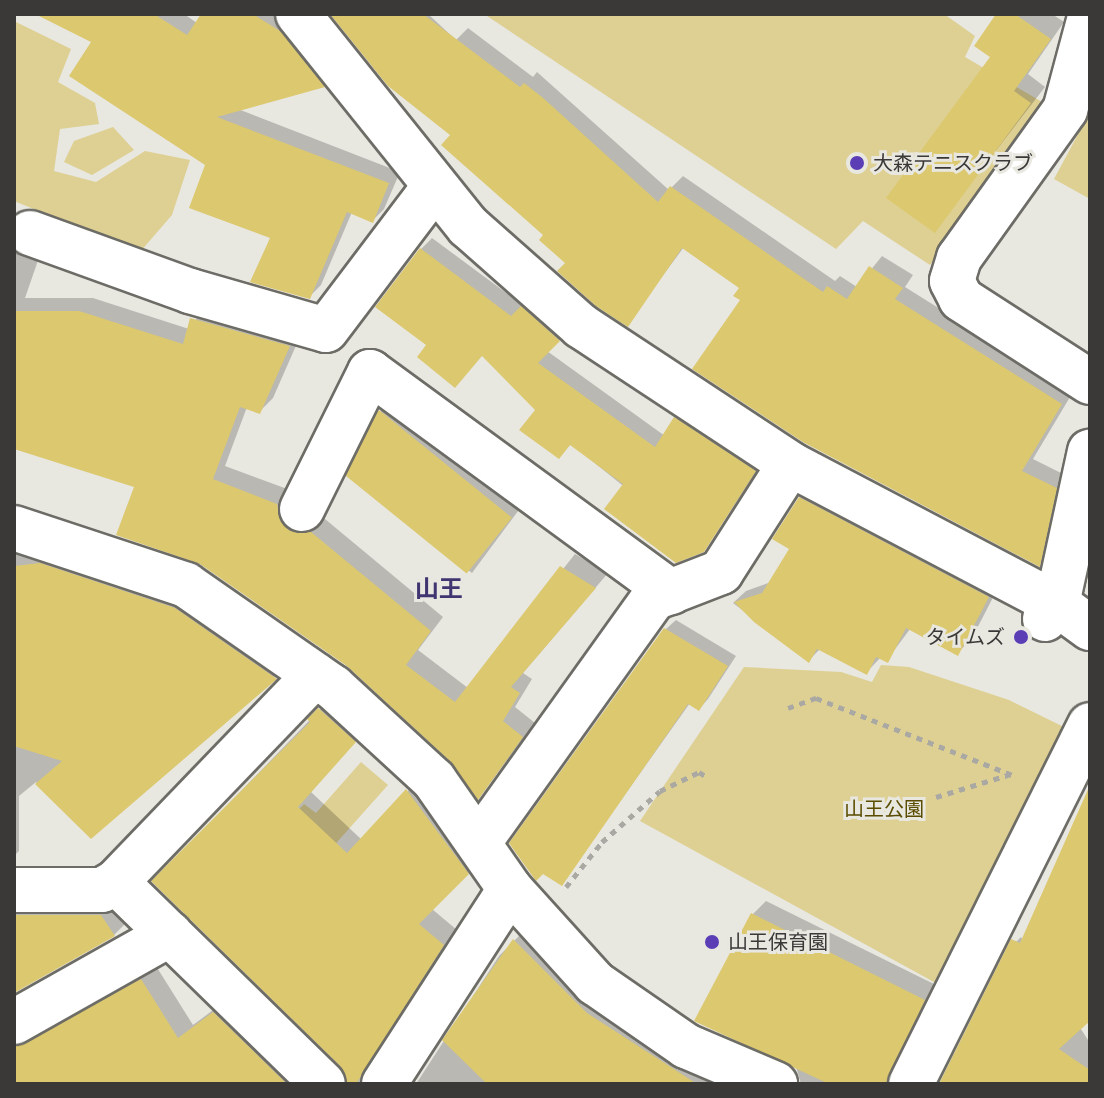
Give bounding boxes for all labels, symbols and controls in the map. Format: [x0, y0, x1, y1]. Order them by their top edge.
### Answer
place label: 大森テニスクラブ [873, 151, 1033, 175]
marker: 大森テニスクラブ [848, 154, 866, 172]
district label: 山王 [415, 575, 463, 603]
place label: タイムズ [925, 625, 1005, 649]
marker: タイムズ [1012, 628, 1030, 646]
park label: 山王公園 [844, 797, 924, 821]
place label: 山王保育園 [728, 930, 828, 954]
marker: 山王保育園 [703, 933, 721, 951]

